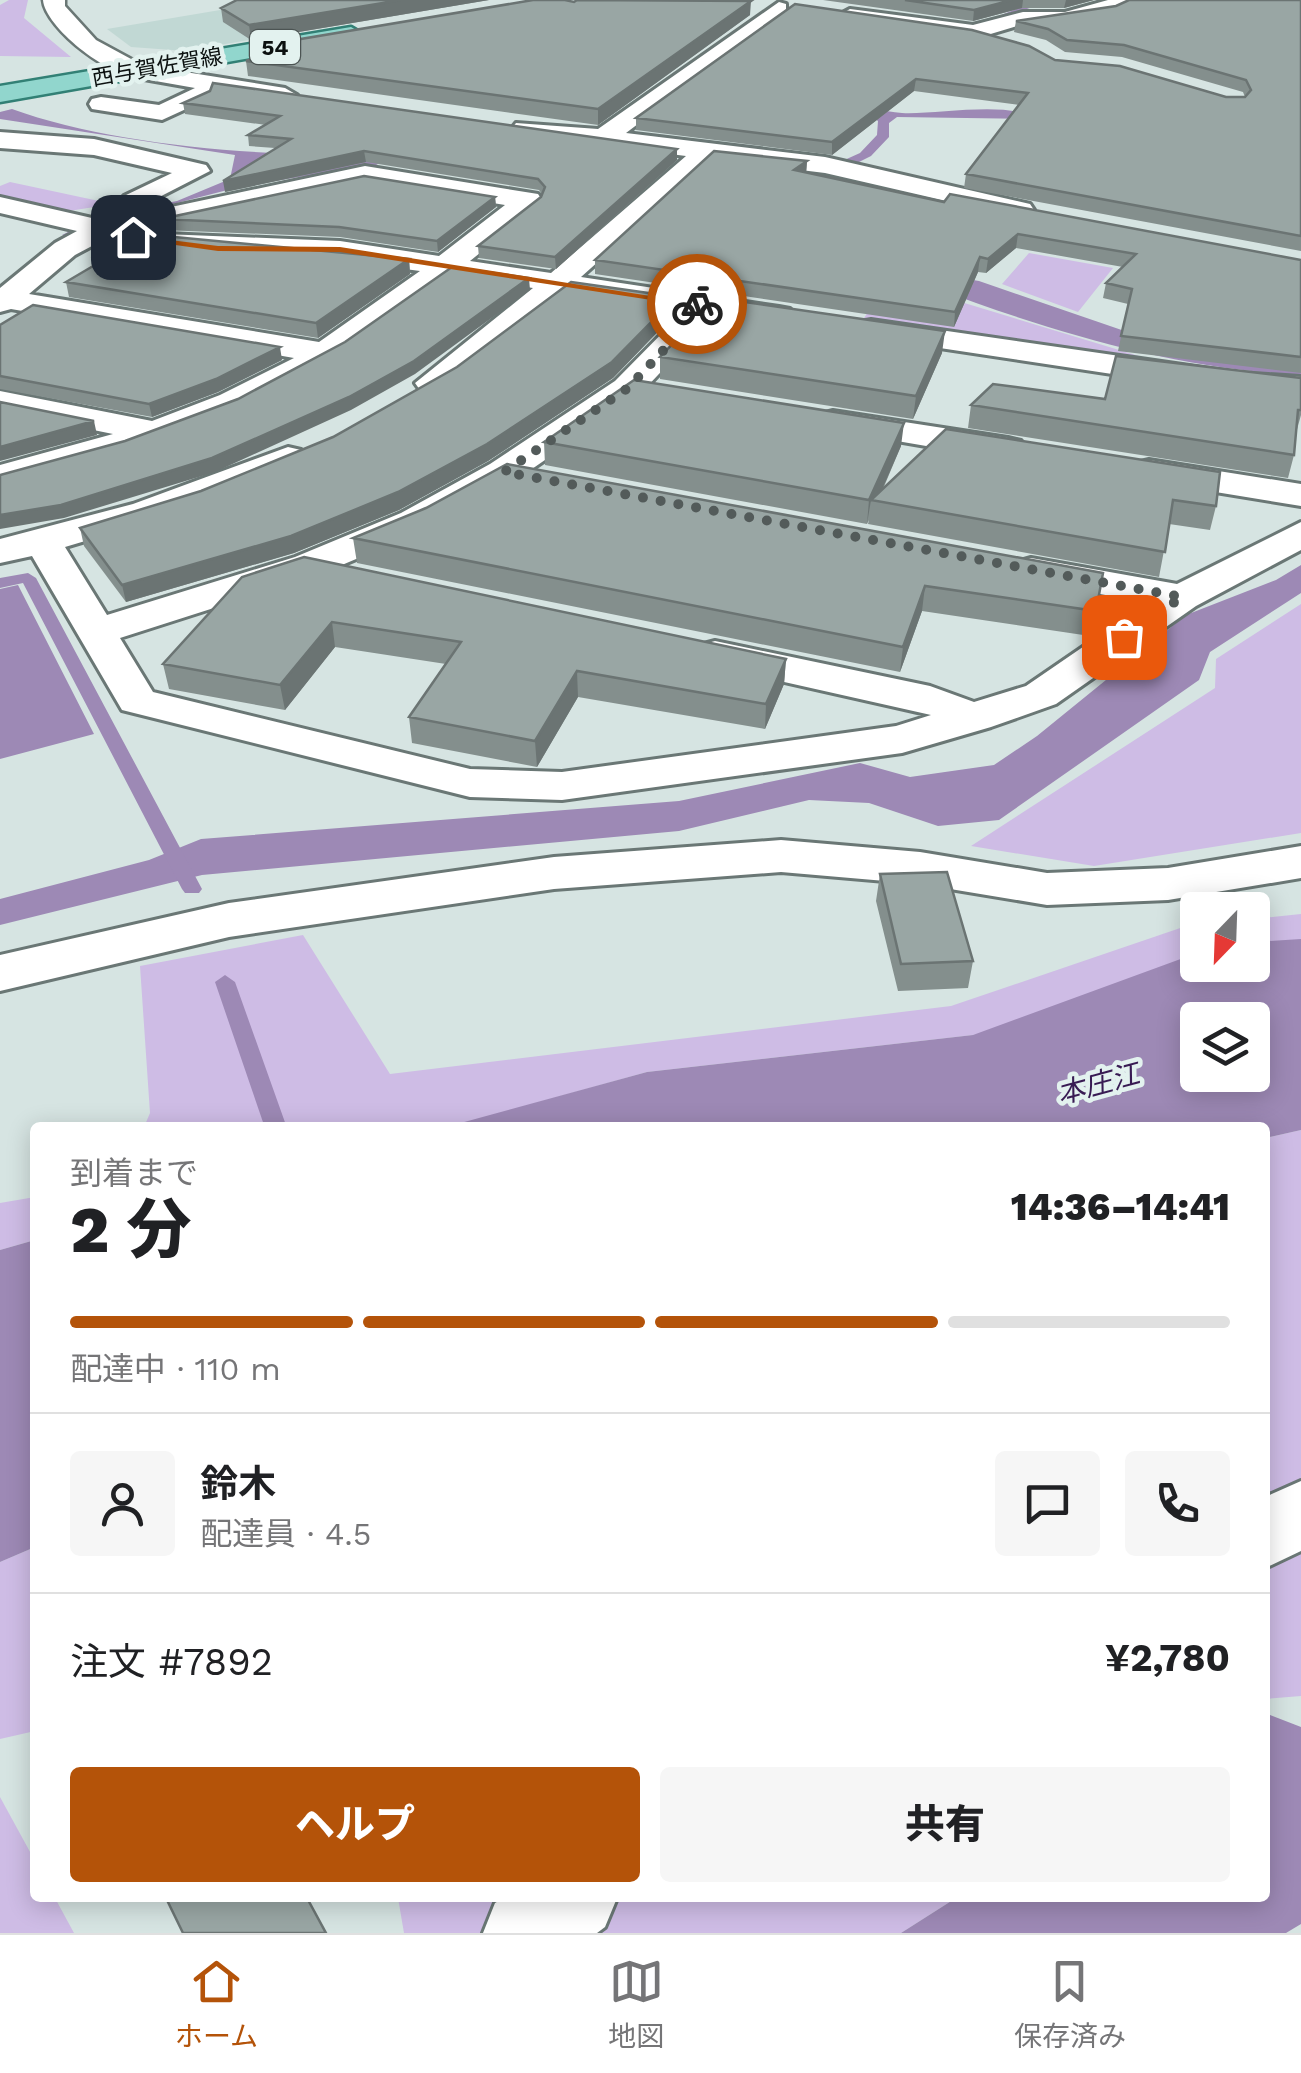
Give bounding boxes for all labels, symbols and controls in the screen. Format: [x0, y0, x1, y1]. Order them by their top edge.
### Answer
road number: 54 [250, 30, 300, 64]
street label: 西与賀佐賀線 [90, 43, 224, 91]
pin [91, 195, 176, 280]
icon: home [106, 210, 161, 265]
courier [647, 254, 747, 354]
icon: bike [670, 277, 725, 332]
pin [1082, 595, 1167, 680]
icon: bag [1097, 610, 1152, 665]
north arrow [1180, 892, 1270, 982]
map controls [1180, 892, 1270, 1092]
button: layers [1180, 1002, 1270, 1092]
water label: 本庄江 [1053, 1056, 1146, 1111]
text: 到着まで [70, 1154, 198, 1192]
text: 14:36–14:41 [1011, 1185, 1230, 1229]
text: 2 分 [70, 1192, 191, 1268]
text: 配達中 · 110 m [70, 1350, 281, 1388]
button: person [70, 1451, 175, 1556]
button: chat [995, 1451, 1100, 1556]
button: phone [1125, 1451, 1230, 1556]
text: 鈴木 [200, 1462, 276, 1506]
text: 配達員 · 4.5 [200, 1515, 371, 1553]
text: ¥2,780 [1105, 1636, 1230, 1680]
text: 注文 #7892 [70, 1640, 273, 1684]
button: ヘルプ [70, 1767, 640, 1882]
button: 共有 [660, 1767, 1230, 1882]
tab: ホーム [175, 1954, 258, 2054]
tab: 地図 [608, 1954, 664, 2054]
tab: 保存済み [1014, 1954, 1126, 2054]

